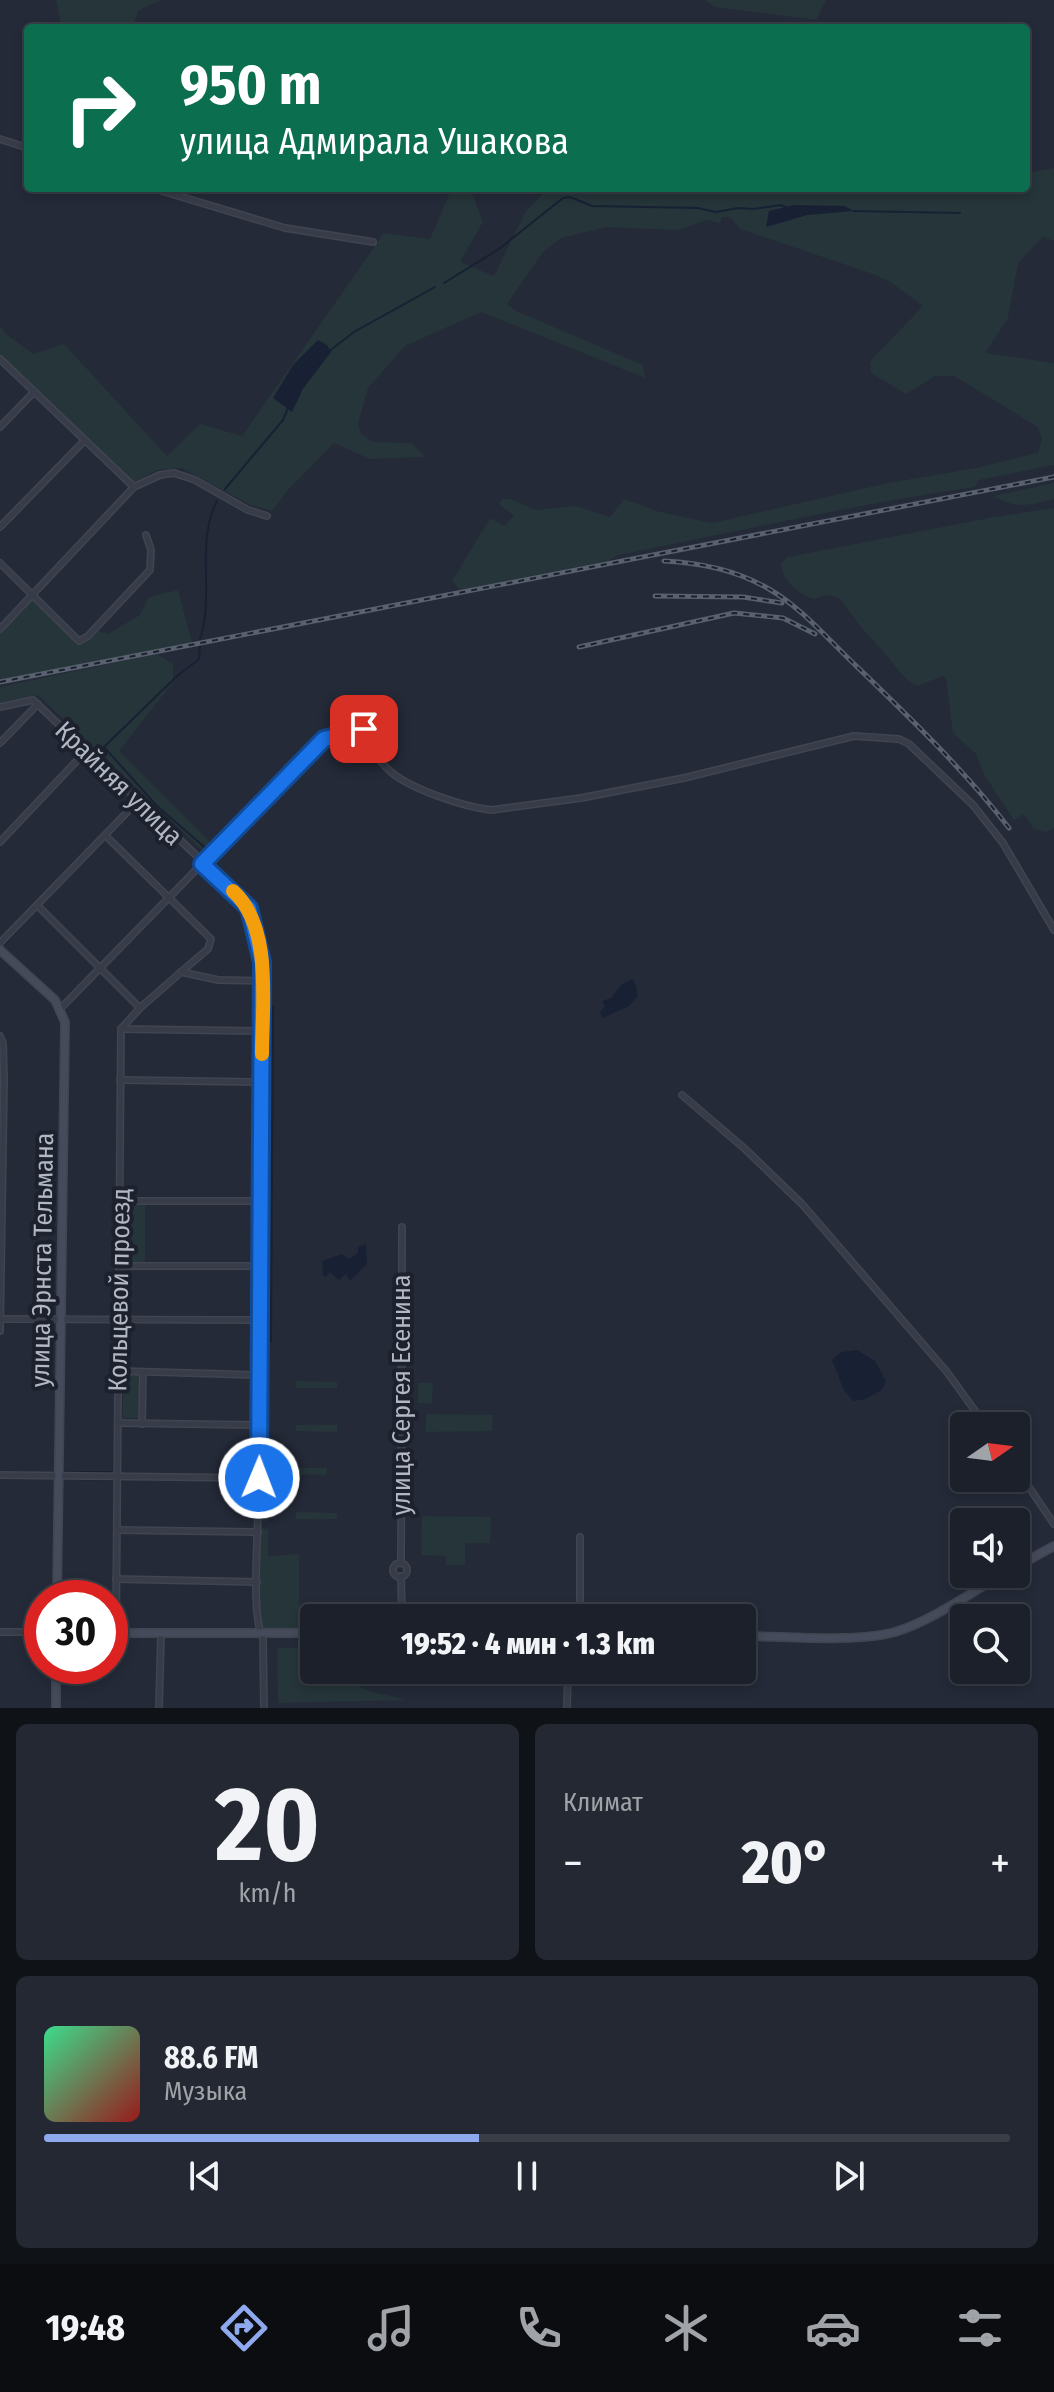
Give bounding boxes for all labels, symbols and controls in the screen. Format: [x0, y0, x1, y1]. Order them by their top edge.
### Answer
text: 950 m [180, 52, 321, 119]
icon: right [48, 56, 152, 160]
text: улица Адмирала Ушакова [180, 120, 569, 164]
pin [330, 695, 398, 763]
icon: arrive [342, 707, 386, 751]
street label: Крайняя улица [49, 715, 189, 852]
street label: улица Эрнста Тельмана [25, 1132, 60, 1388]
street label: Кольцевой проезд [102, 1188, 137, 1392]
street label: улица Сергея Есенина [386, 1274, 417, 1516]
north arrow [950, 1412, 1030, 1492]
map controls [950, 1412, 1030, 1684]
position arrow [217, 1436, 301, 1520]
button: sound [950, 1508, 1030, 1588]
speed limit sign: 30 [24, 1580, 128, 1684]
button: search [950, 1604, 1030, 1684]
text: 19:52 · 4 мин · 1.3 km [401, 1626, 655, 1662]
text: 20 [215, 1763, 320, 1888]
text: Климат [563, 1787, 643, 1818]
text: 20° [742, 1827, 831, 1899]
text: − [563, 1837, 583, 1890]
text: + [990, 1837, 1010, 1890]
text: km/h [239, 1878, 296, 1909]
text: 88.6 FM [164, 2040, 258, 2076]
text: Музыка [164, 2076, 247, 2107]
icon: previous [183, 2154, 227, 2198]
icon: pause [505, 2154, 549, 2198]
icon: next [827, 2154, 871, 2198]
icon: directions [216, 2300, 272, 2356]
icon: music [363, 2300, 419, 2356]
icon: phone [511, 2300, 567, 2356]
icon: climate [658, 2300, 714, 2356]
icon: car [805, 2300, 861, 2356]
icon: filters [952, 2300, 1008, 2356]
text: 19:48 [46, 2306, 125, 2350]

